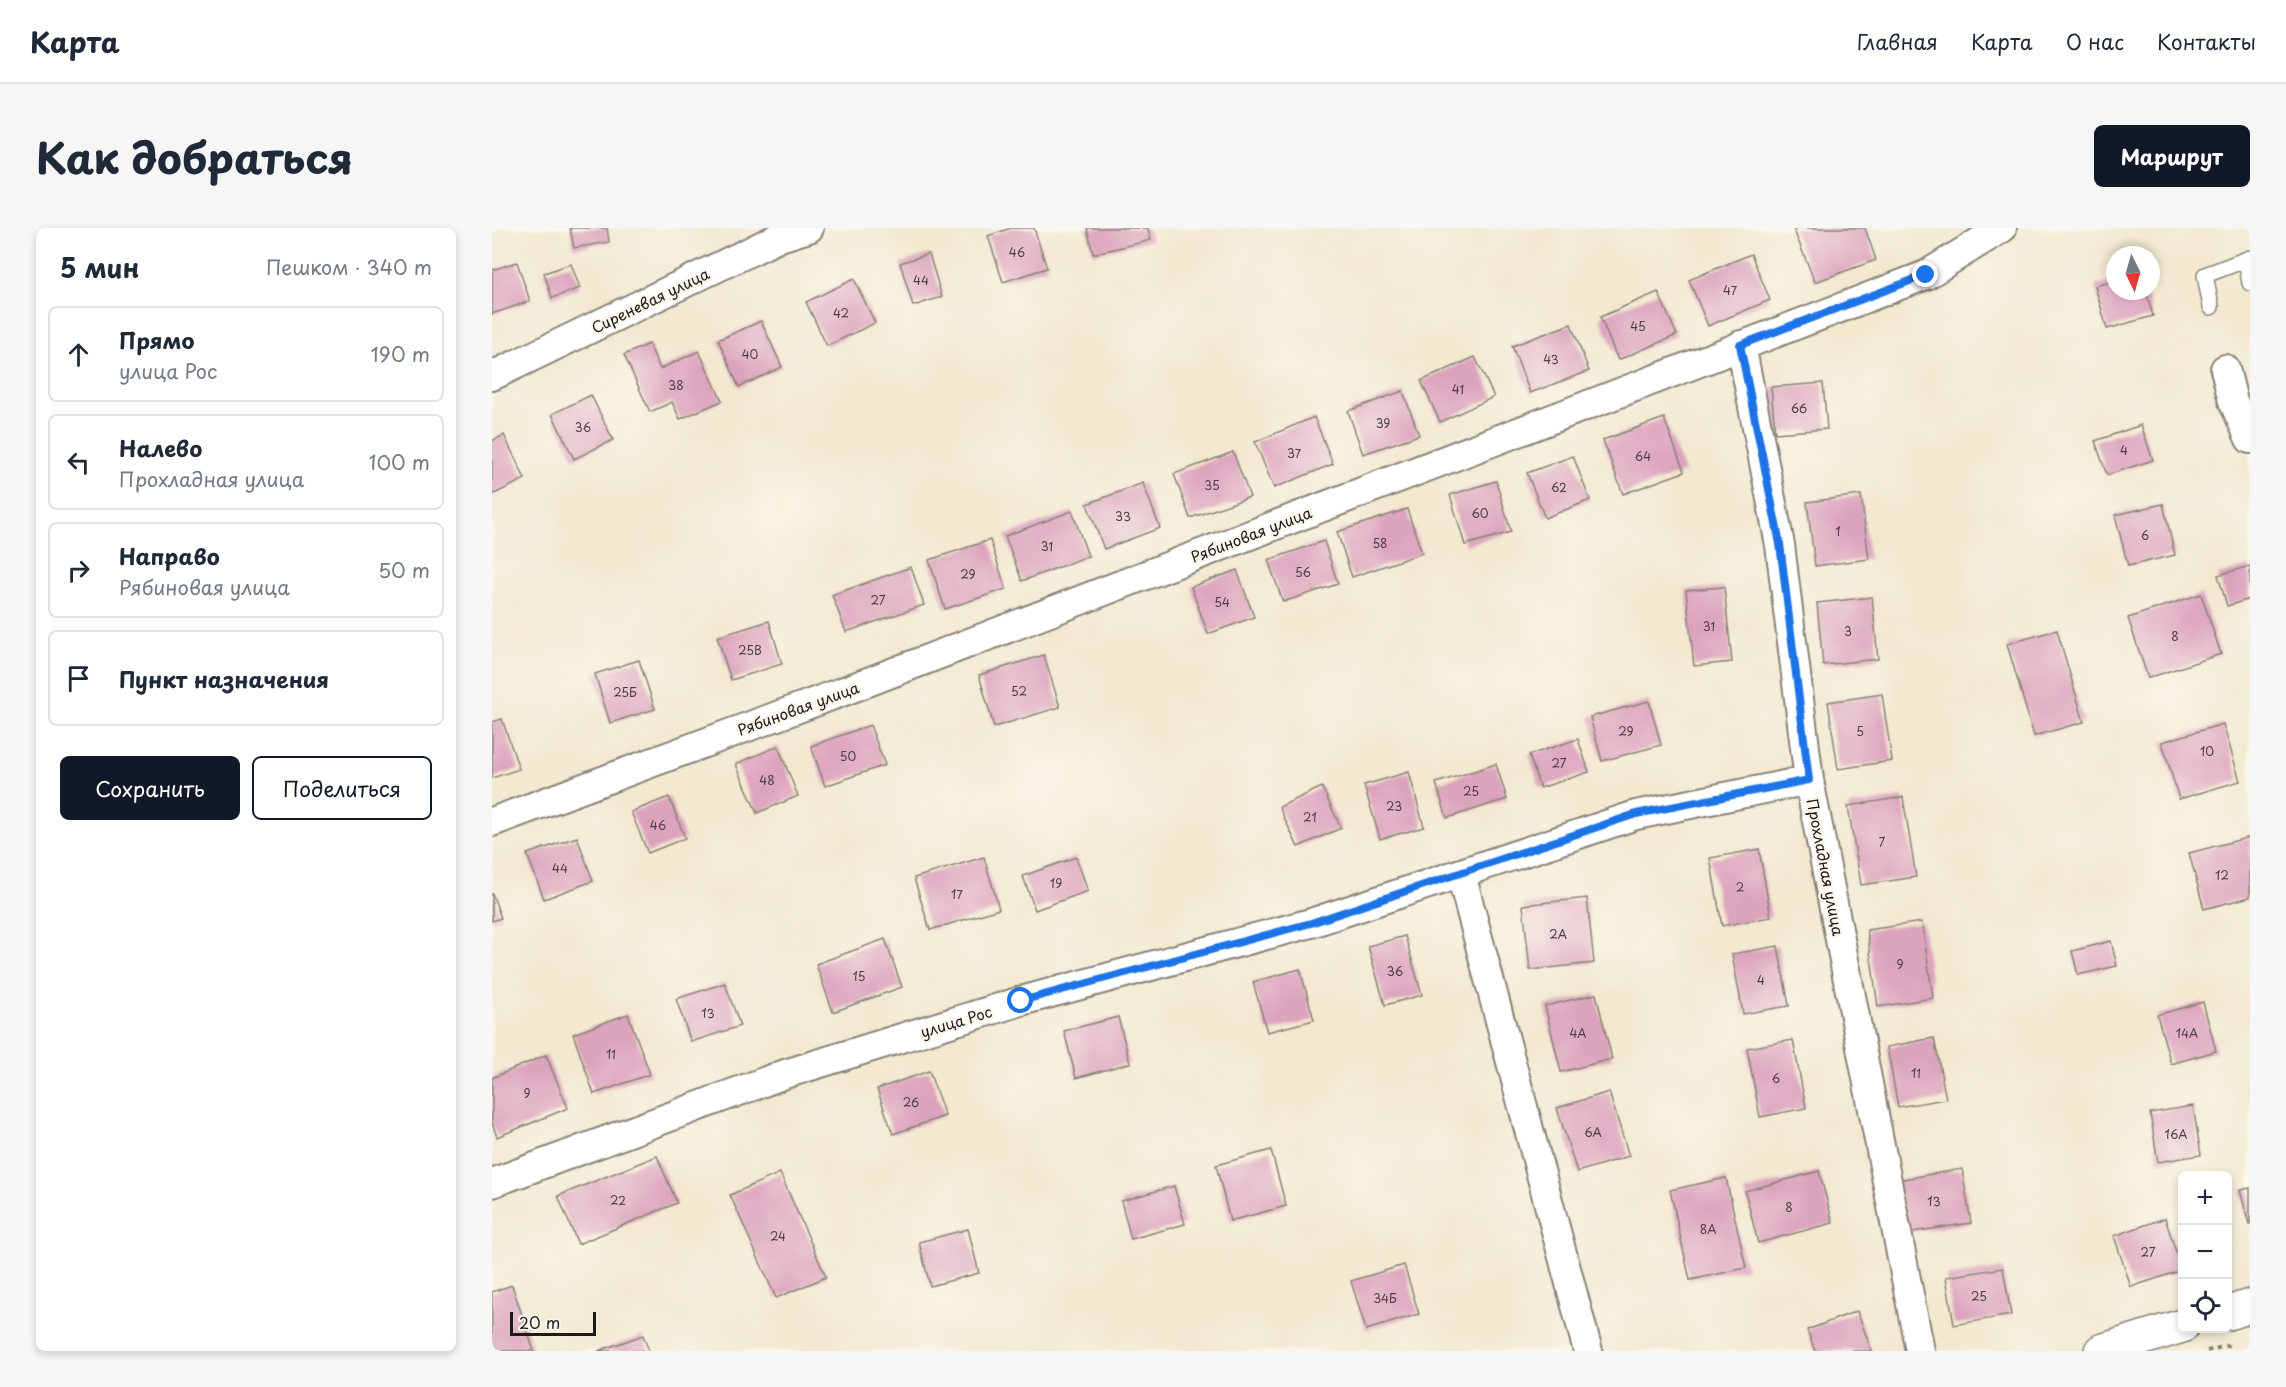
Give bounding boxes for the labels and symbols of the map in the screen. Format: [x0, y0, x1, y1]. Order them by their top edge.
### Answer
house number: 46 [1009, 243, 1025, 261]
north arrow [2106, 246, 2160, 300]
street label: Сиреневая улица [587, 261, 714, 339]
route end [1912, 261, 1938, 287]
house number: 44 [913, 271, 929, 289]
house number: 47 [1723, 281, 1738, 299]
house number: 42 [833, 304, 849, 322]
house number: 45 [1630, 317, 1646, 335]
house number: 40 [742, 345, 759, 363]
house number: 43 [1543, 350, 1559, 368]
house number: 38 [668, 376, 684, 394]
house number: 41 [1452, 380, 1464, 398]
house number: 66 [1791, 399, 1807, 417]
house number: 39 [1376, 414, 1390, 432]
house number: 36 [575, 418, 591, 436]
house number: 4 [2120, 441, 2128, 459]
house number: 37 [1287, 444, 1302, 462]
house number: 64 [1635, 447, 1651, 465]
house number: 35 [1204, 476, 1220, 494]
house number: 62 [1551, 478, 1567, 496]
street label: Рябиновая улица [1187, 500, 1315, 568]
house number: 60 [1471, 504, 1489, 522]
house number: 33 [1115, 507, 1131, 525]
house number: 1 [1835, 522, 1841, 540]
house number: 6 [2141, 526, 2149, 544]
house number: 58 [1372, 534, 1388, 552]
house number: 31 [1041, 537, 1053, 555]
house number: 56 [1295, 563, 1311, 581]
house number: 29 [960, 565, 976, 583]
house number: 27 [871, 591, 886, 609]
house number: 54 [1214, 593, 1230, 611]
house number: 31 [1703, 617, 1715, 635]
house number: 3 [1844, 622, 1852, 640]
house number: 8 [2171, 627, 2179, 645]
house number: 25В [738, 641, 762, 659]
street label: Рябиновая улица [734, 675, 863, 741]
house number: 52 [1011, 682, 1027, 700]
house number: 25Б [613, 683, 637, 701]
house number: 29 [1618, 722, 1634, 740]
house number: 5 [1856, 722, 1864, 740]
house number: 10 [2200, 742, 2214, 760]
house number: 50 [840, 747, 856, 765]
house number: 27 [1552, 754, 1567, 772]
house number: 48 [759, 771, 775, 789]
house number: 25 [1463, 782, 1479, 800]
house number: 23 [1386, 797, 1402, 815]
street label: Прохладная улица [1801, 797, 1851, 938]
house number: 21 [1303, 808, 1317, 826]
house number: 46 [650, 816, 666, 834]
house number: 7 [1879, 833, 1886, 851]
house number: 44 [552, 859, 568, 877]
house number: 12 [2215, 866, 2229, 884]
house number: 19 [1050, 874, 1062, 892]
house number: 2 [1736, 878, 1744, 896]
house number: 17 [951, 885, 963, 903]
house number: 2А [1549, 925, 1567, 943]
house number: 9 [1896, 955, 1904, 973]
house number: 36 [1387, 962, 1403, 980]
house number: 15 [852, 967, 866, 985]
house number: 4 [1757, 971, 1765, 989]
route start [1007, 987, 1033, 1013]
street label: улица Рос [917, 999, 995, 1043]
house number: 13 [701, 1004, 715, 1022]
house number: 4А [1569, 1024, 1587, 1042]
house number: 14А [2176, 1024, 2198, 1042]
house number: 11 [606, 1045, 616, 1063]
house number: 11 [1911, 1064, 1921, 1082]
house number: 6 [1772, 1069, 1780, 1087]
house number: 9 [523, 1084, 531, 1102]
house number: 26 [903, 1093, 919, 1111]
house number: 6А [1584, 1123, 1602, 1141]
house number: 16А [2165, 1125, 2188, 1143]
house number: 22 [610, 1191, 626, 1209]
house number: 13 [1927, 1192, 1941, 1210]
house number: 8 [1785, 1198, 1793, 1216]
house number: 8А [1700, 1220, 1716, 1238]
house number: 24 [770, 1227, 786, 1245]
house number: 27 [2141, 1243, 2156, 1261]
house number: 25 [1971, 1287, 1987, 1305]
house number: 34Б [1373, 1289, 1397, 1307]
scale bar [510, 1309, 596, 1336]

